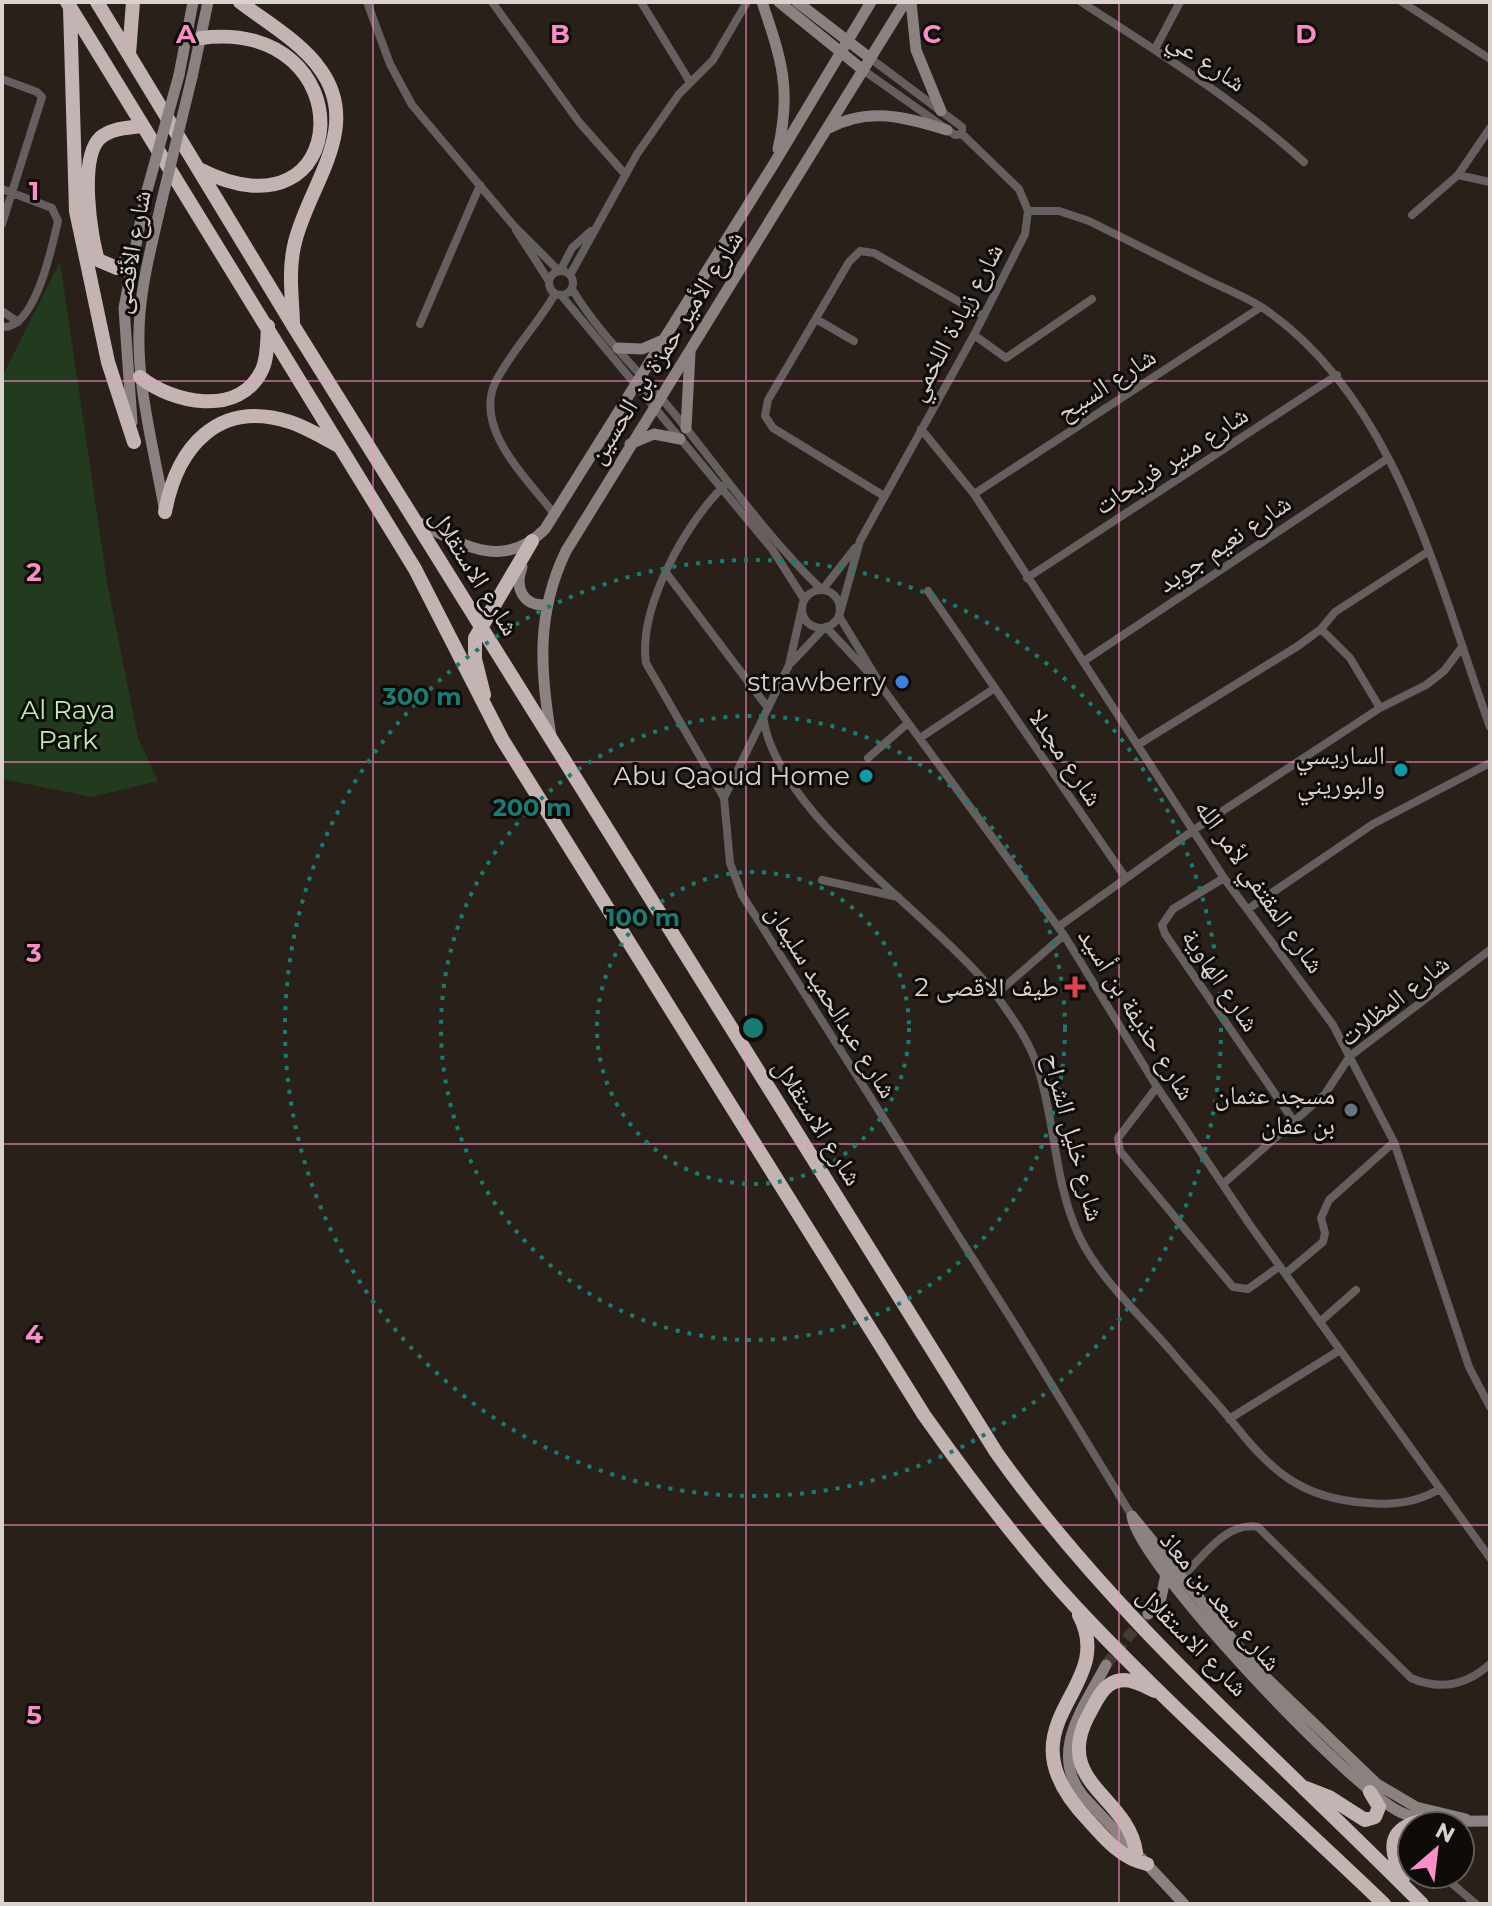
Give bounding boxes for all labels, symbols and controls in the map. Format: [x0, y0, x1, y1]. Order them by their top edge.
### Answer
text: A [175, 18, 197, 50]
text: B [550, 18, 570, 50]
text: C [923, 18, 942, 50]
text: D [1295, 18, 1317, 50]
street label: شارع عي [1159, 23, 1252, 102]
text: 1 [29, 175, 39, 207]
street label: شارع الأقصى [104, 188, 158, 316]
street label: شارع الأمير حمزة بن الحسين [580, 224, 750, 470]
street label: شارع زيادة اللخمي [900, 238, 1014, 408]
street label: شارع السيح [1050, 340, 1162, 429]
street label: شارع منير فريحات [1088, 398, 1254, 522]
street label: شارع نعيم جويد [1151, 487, 1297, 600]
street label: شارع الاستقلال [423, 503, 527, 641]
text: 2 [26, 556, 42, 588]
place label: strawberry [748, 666, 887, 698]
marker: strawberry [893, 673, 911, 691]
text: 300 m [382, 682, 461, 711]
park label: Al Raya Park [21, 694, 115, 756]
street label: شارع مجدلا [1022, 702, 1110, 812]
place label: الساريسي والبوريني [1295, 739, 1385, 806]
place label: Abu Qaoud Home [613, 760, 850, 792]
marker: الساريسي والبوريني [1392, 761, 1410, 779]
marker: Abu Qaoud Home [857, 767, 875, 785]
text: 200 m [493, 793, 571, 822]
street label: شارع المقتفي لأمر الله [1184, 793, 1332, 982]
street label: شارع عبدالحميد سليمان [759, 898, 905, 1104]
text: 100 m [606, 903, 680, 932]
street label: شارع حذيفة بن أسيد [1071, 922, 1203, 1106]
street label: شارع الهاوية [1175, 922, 1267, 1038]
text: 3 [25, 937, 42, 969]
street label: شارع المظلات [1333, 947, 1455, 1053]
place label: طيف الاقصى 2 [914, 971, 1059, 1003]
marker: طيف الاقصى 2 [1066, 978, 1084, 996]
centre of rings [739, 1014, 767, 1042]
street label: شارع خليل الشراح [1036, 1049, 1112, 1225]
street label: شارع الاستقلال [766, 1053, 870, 1191]
place label: مسجد عثمان بن عفان [1214, 1079, 1335, 1141]
marker: مسجد عثمان بن عفان [1342, 1101, 1360, 1119]
text: 4 [25, 1318, 43, 1350]
street label: شارع سعد بن معاذ [1153, 1525, 1289, 1677]
street label: شارع الاستقلال [1131, 1579, 1255, 1703]
text: 5 [26, 1699, 42, 1731]
north arrow [1396, 1810, 1476, 1890]
text: N [1431, 1817, 1459, 1849]

